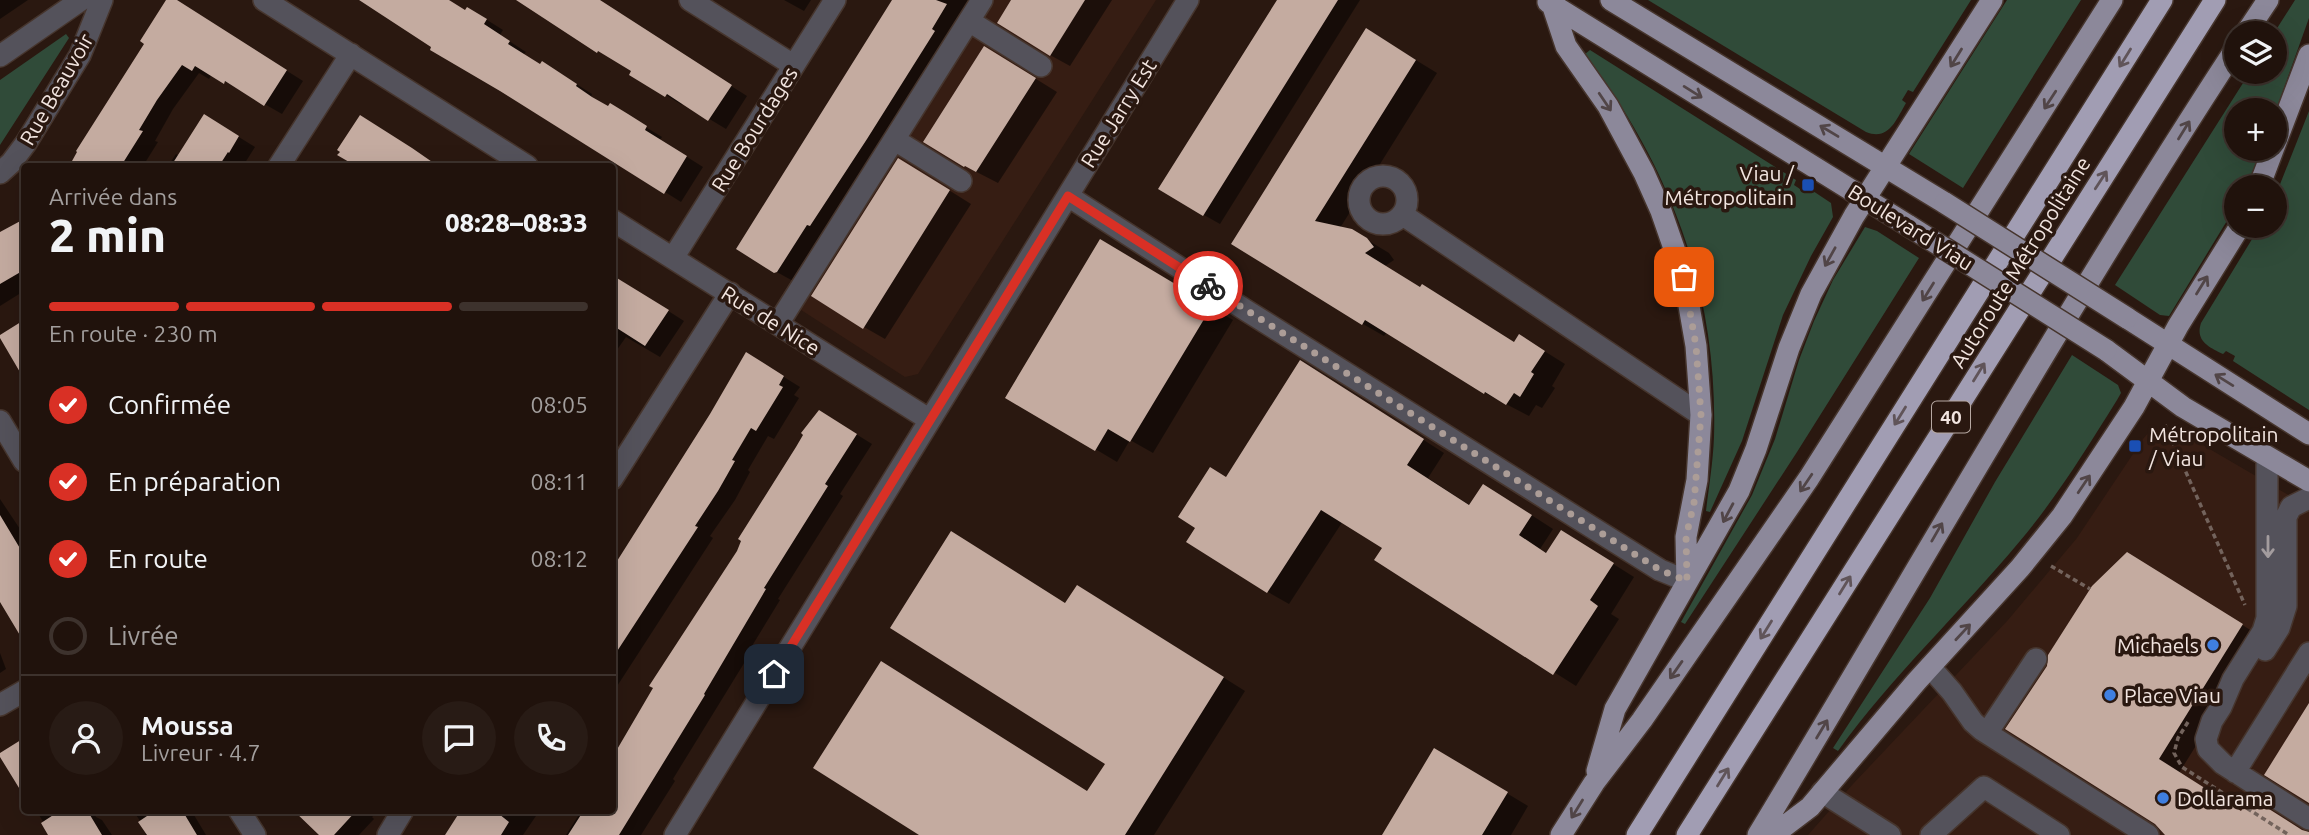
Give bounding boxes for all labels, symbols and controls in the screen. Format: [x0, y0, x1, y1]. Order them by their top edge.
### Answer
map controls [2224, 21, 2287, 238]
button: layers [2224, 21, 2287, 84]
street label: Rue Beauvoir [14, 29, 98, 149]
one-way arrow [1948, 47, 1962, 67]
one-way arrow [2118, 47, 2132, 67]
street label: Rue Jarry Est [1075, 54, 1161, 172]
street label: Rue Bourdages [706, 62, 802, 196]
one-way arrow [1682, 85, 1702, 99]
one-way arrow [2043, 89, 2057, 109]
one-way arrow [1598, 91, 1612, 111]
button: + [2224, 98, 2287, 161]
one-way arrow [2178, 120, 2192, 140]
one-way arrow [1819, 124, 1839, 138]
street label: Autoroute Métropolitaine [1945, 152, 2095, 372]
place label: Viau / Métropolitain [1664, 161, 1795, 209]
one-way arrow [2095, 170, 2109, 190]
button: − [2224, 175, 2287, 238]
marker: Viau / Métropolitain [1800, 177, 1816, 193]
street label: Boulevard Viau [1844, 179, 1978, 275]
text: Arrivée dans [49, 184, 177, 209]
text: 08:28–08:33 [445, 208, 588, 237]
text: 2 min [49, 209, 166, 261]
one-way arrow [1823, 246, 1837, 266]
pin [1654, 247, 1714, 307]
courier [1173, 251, 1243, 321]
icon: bag [1665, 258, 1703, 296]
icon: bike [1189, 267, 1227, 305]
one-way arrow [2196, 276, 2210, 296]
street label: Rue de Nice [717, 280, 825, 360]
one-way arrow [1921, 281, 1935, 301]
text: En route · 230 m [49, 321, 218, 346]
one-way arrow [1972, 363, 1987, 382]
one-way arrow [2214, 373, 2234, 387]
icon: check [49, 386, 87, 424]
text: Confirmée [108, 390, 231, 419]
text: 08:05 [530, 392, 588, 417]
road number: 40 [1932, 402, 1970, 432]
one-way arrow [1893, 406, 1907, 426]
place label: Métropolitain / Viau [2148, 422, 2279, 470]
marker: Métropolitain / Viau [2127, 438, 2143, 454]
icon: check [49, 463, 87, 501]
text: En préparation [108, 467, 281, 496]
text: 08:11 [530, 469, 588, 494]
one-way arrow [1799, 473, 1813, 493]
one-way arrow [2077, 475, 2091, 495]
one-way arrow [1720, 502, 1734, 523]
one-way arrow [1930, 523, 1944, 543]
one-way arrow [2261, 535, 2275, 558]
icon: check [49, 540, 87, 578]
text: En route [108, 544, 208, 573]
text: 08:12 [530, 546, 588, 571]
one-way arrow [1838, 576, 1852, 595]
one-way arrow [1758, 619, 1772, 639]
text: Livrée [108, 621, 179, 650]
one-way arrow [1954, 624, 1971, 641]
place label: Michaels [2117, 633, 2199, 657]
marker: Michaels [2205, 637, 2221, 653]
pin [744, 644, 804, 704]
icon: home [755, 655, 793, 693]
one-way arrow [1669, 660, 1683, 679]
place label: Place Viau [2124, 683, 2221, 707]
marker: Place Viau [2102, 687, 2118, 703]
button: person [49, 701, 123, 775]
button: chat [422, 701, 496, 775]
button: phone [514, 701, 588, 775]
text: Moussa [141, 711, 234, 740]
one-way arrow [1816, 719, 1830, 739]
text: Livreur · 4.7 [141, 740, 261, 765]
one-way arrow [1717, 768, 1731, 788]
place label: Dollarama [2177, 786, 2274, 810]
marker: Dollarama [2155, 790, 2171, 806]
one-way arrow [1570, 798, 1584, 818]

